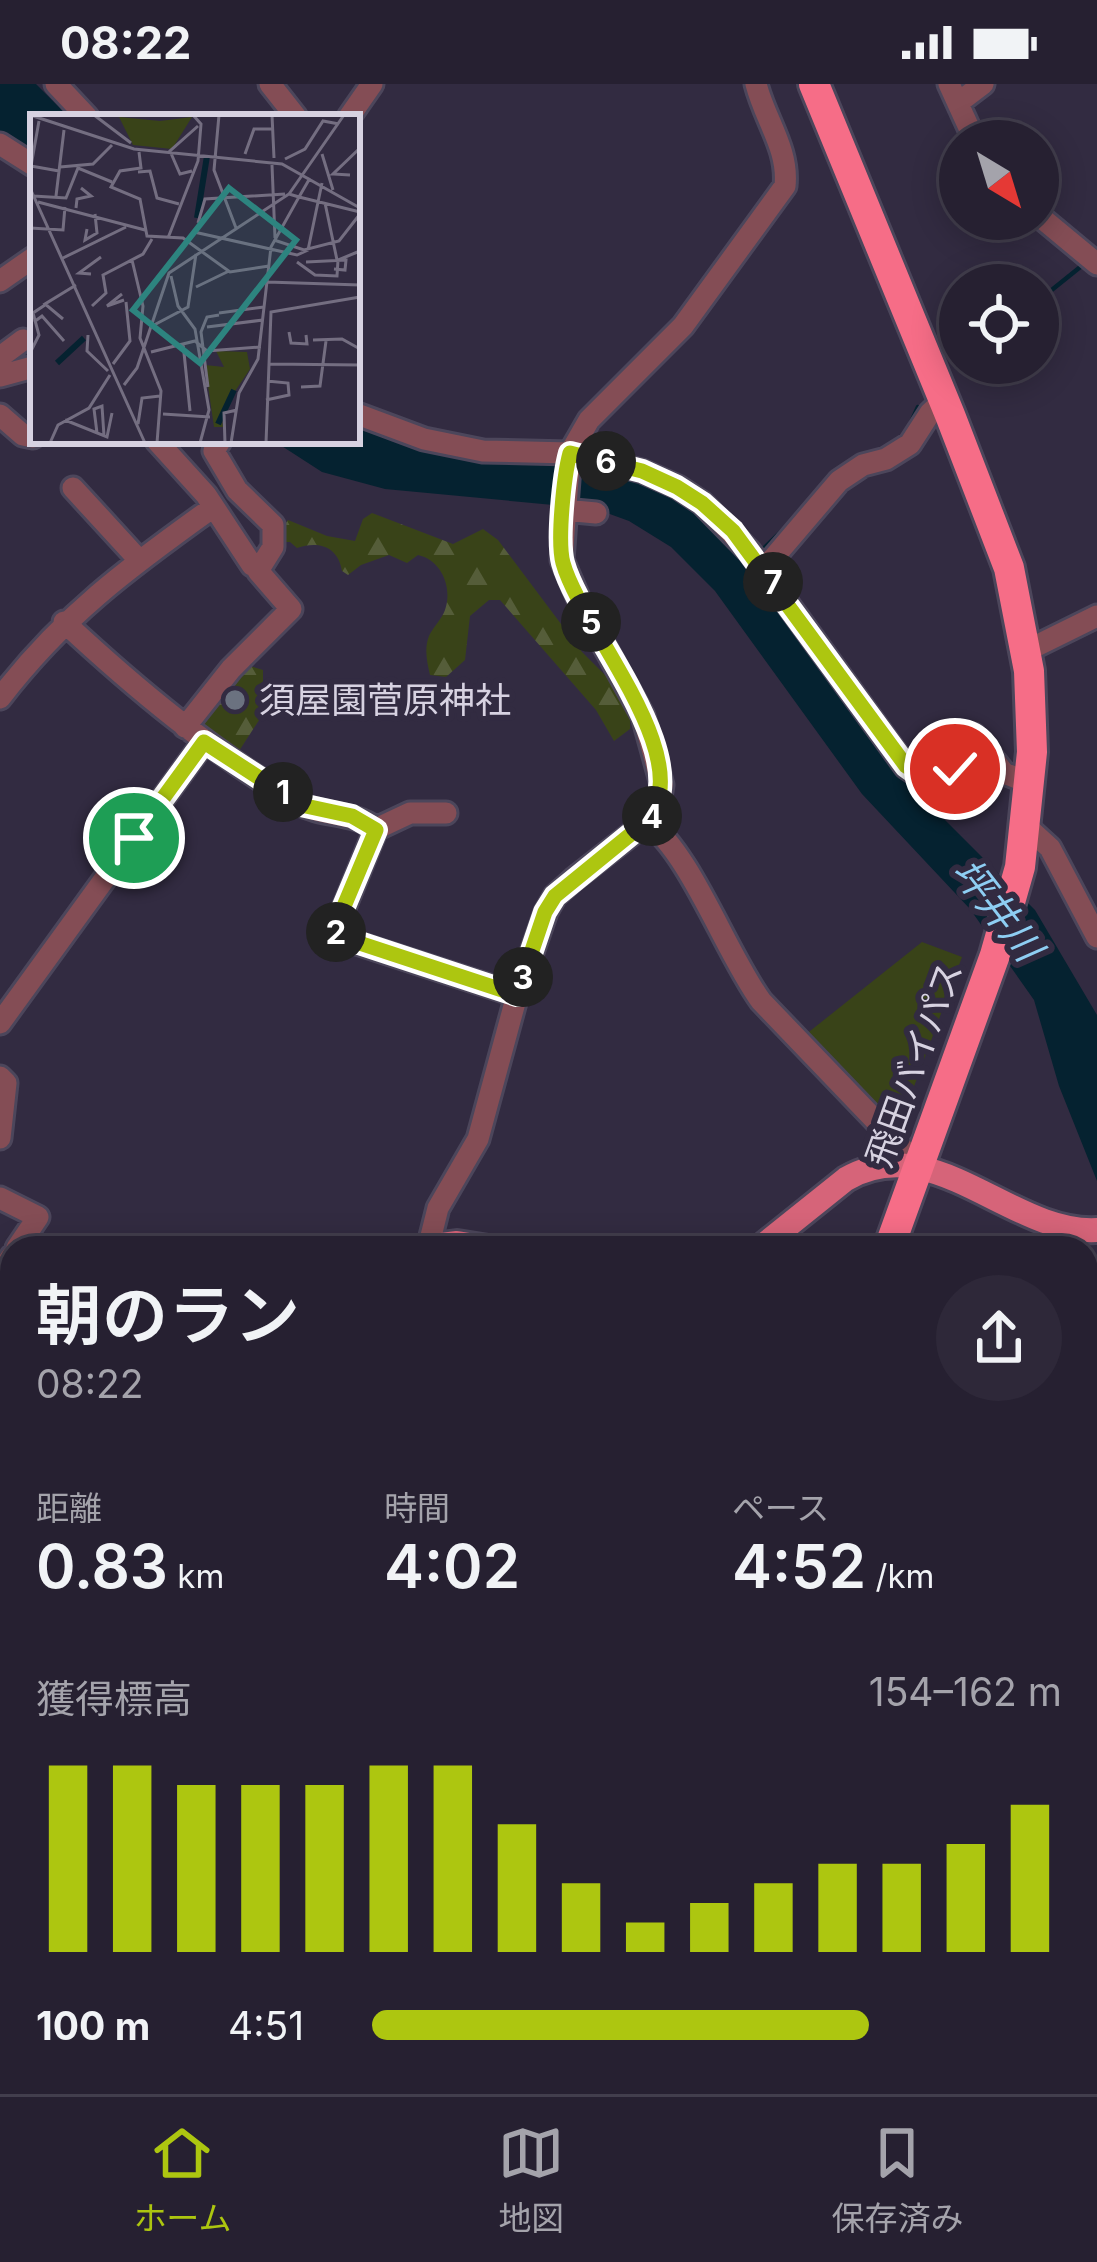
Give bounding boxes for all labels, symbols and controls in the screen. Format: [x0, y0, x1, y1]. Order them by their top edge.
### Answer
text: 08:22 [60, 15, 191, 70]
inset map [30, 114, 360, 444]
north arrow [939, 120, 1059, 240]
map controls [939, 120, 1059, 384]
button: locate [939, 264, 1059, 384]
pin: 6 [576, 431, 636, 491]
text: 6 [595, 441, 617, 481]
pin: 7 [743, 552, 803, 612]
text: 7 [763, 562, 783, 602]
pin: 5 [561, 592, 621, 652]
text: 5 [580, 602, 602, 642]
place label: 須屋園菅原神社 [259, 678, 511, 722]
marker: 須屋園菅原神社 [222, 687, 248, 713]
pin [904, 718, 1006, 820]
icon: check [922, 736, 988, 802]
pin: 1 [253, 762, 313, 822]
text: 1 [276, 772, 290, 812]
pin: 4 [622, 786, 682, 846]
pin [83, 787, 185, 889]
text: 4 [641, 796, 663, 836]
icon: arrive [101, 805, 167, 871]
water label: 坪井川 [943, 848, 1055, 973]
pin: 2 [306, 902, 366, 962]
text: 2 [326, 912, 346, 952]
pin: 3 [493, 947, 553, 1007]
street label: 飛田バイパス [857, 955, 971, 1173]
text: 3 [512, 957, 534, 997]
text: 朝のラン [36, 1275, 300, 1355]
button: share [936, 1275, 1062, 1401]
text: 08:22 [36, 1360, 144, 1407]
text: 距離 [36, 1488, 102, 1528]
text: 時間 [384, 1488, 450, 1528]
text: ペース [732, 1488, 829, 1528]
text: 0.83 [36, 1530, 168, 1602]
text: 4:02 [384, 1530, 520, 1602]
text: 4:52 [732, 1530, 866, 1602]
text: km [168, 1556, 224, 1596]
text: /km [866, 1556, 934, 1596]
text: 154–162 m [869, 1668, 1062, 1715]
text: 獲得標高 [36, 1675, 192, 1722]
text: 100 m [36, 2002, 150, 2049]
text: 4:51 [228, 2002, 304, 2049]
tab: ホーム [133, 2120, 232, 2240]
tab: 地図 [498, 2120, 564, 2240]
tab: 保存済み [831, 2120, 963, 2240]

